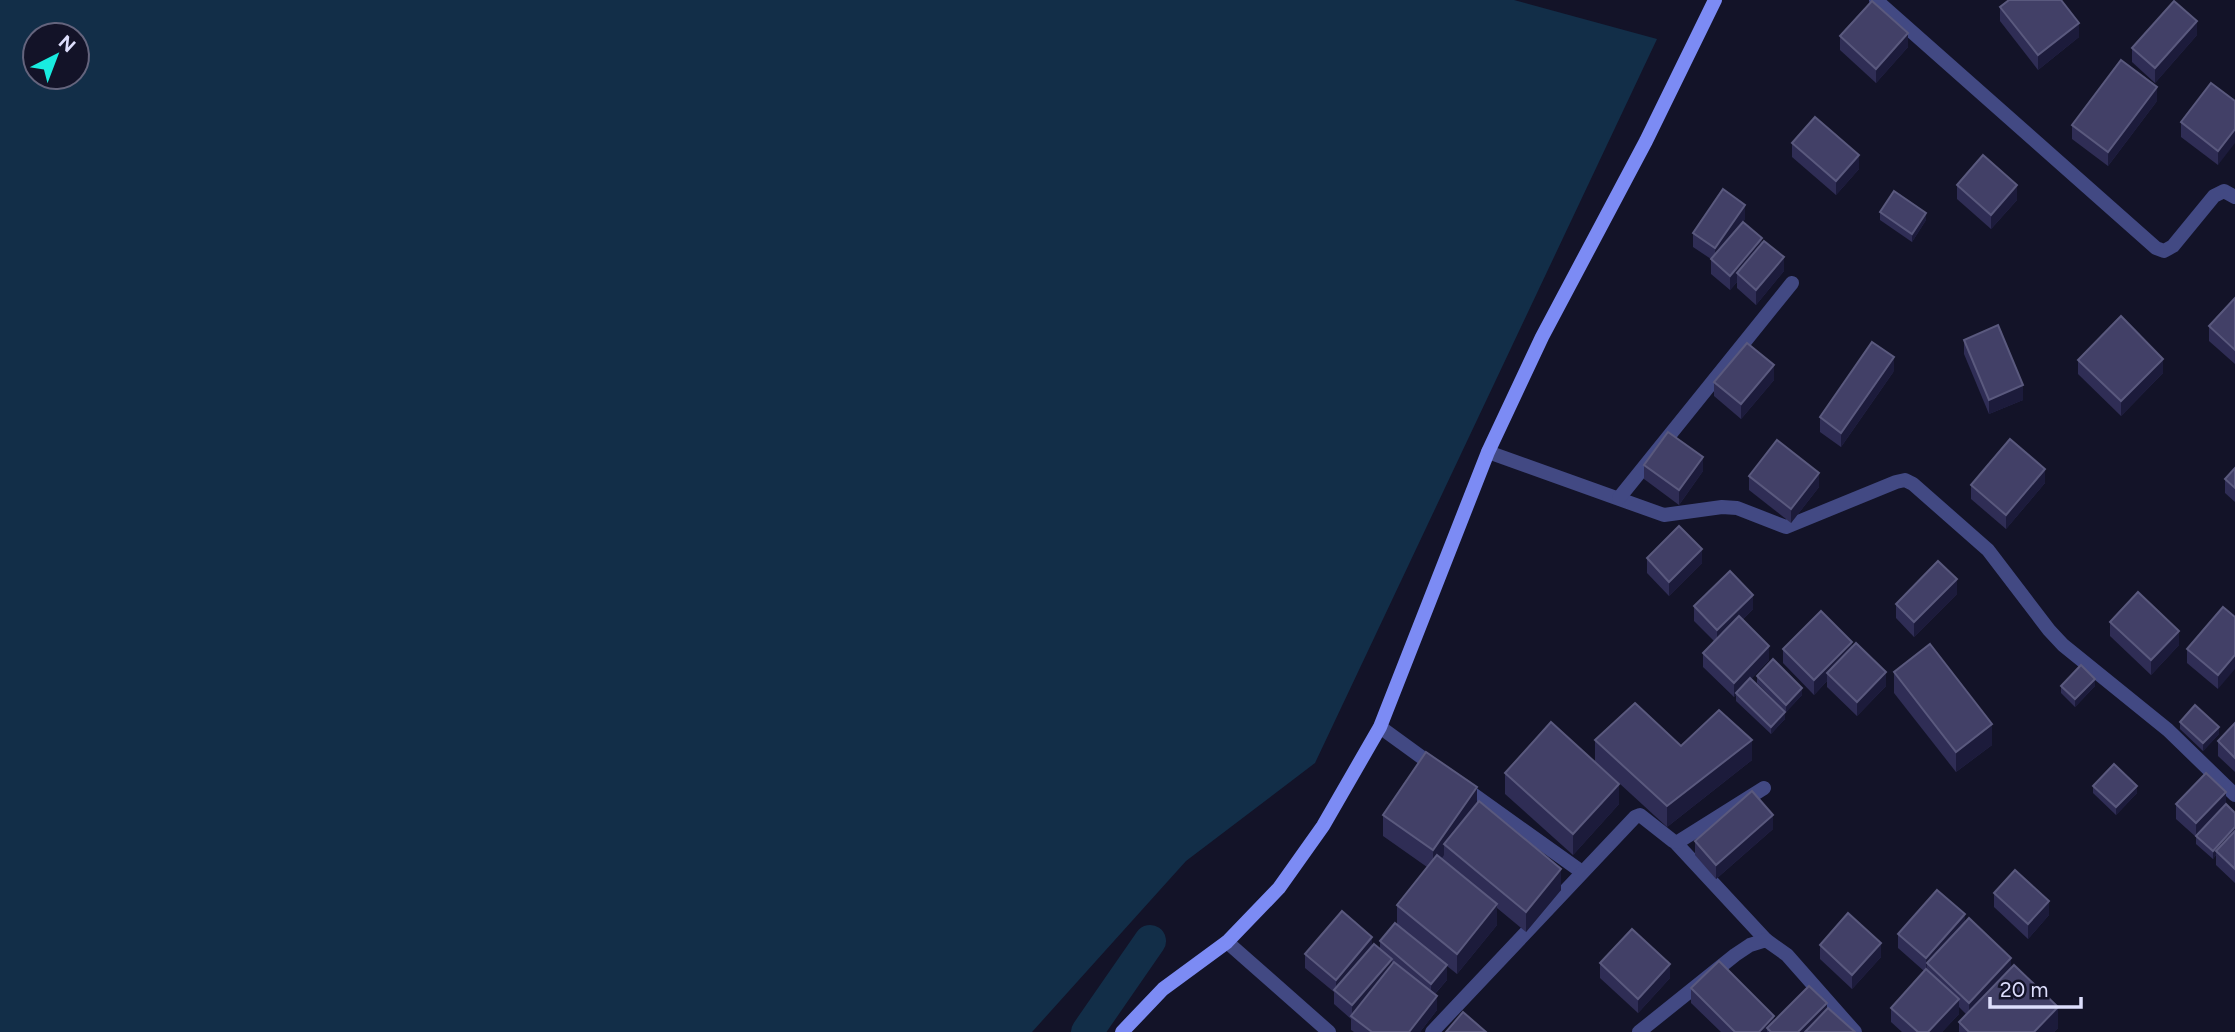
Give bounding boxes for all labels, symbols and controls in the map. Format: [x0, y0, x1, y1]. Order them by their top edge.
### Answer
north arrow [21, 21, 91, 91]
text: N [54, 30, 80, 57]
scale bar [1990, 965, 2081, 1009]
text: 20 m [2000, 977, 2048, 1002]

